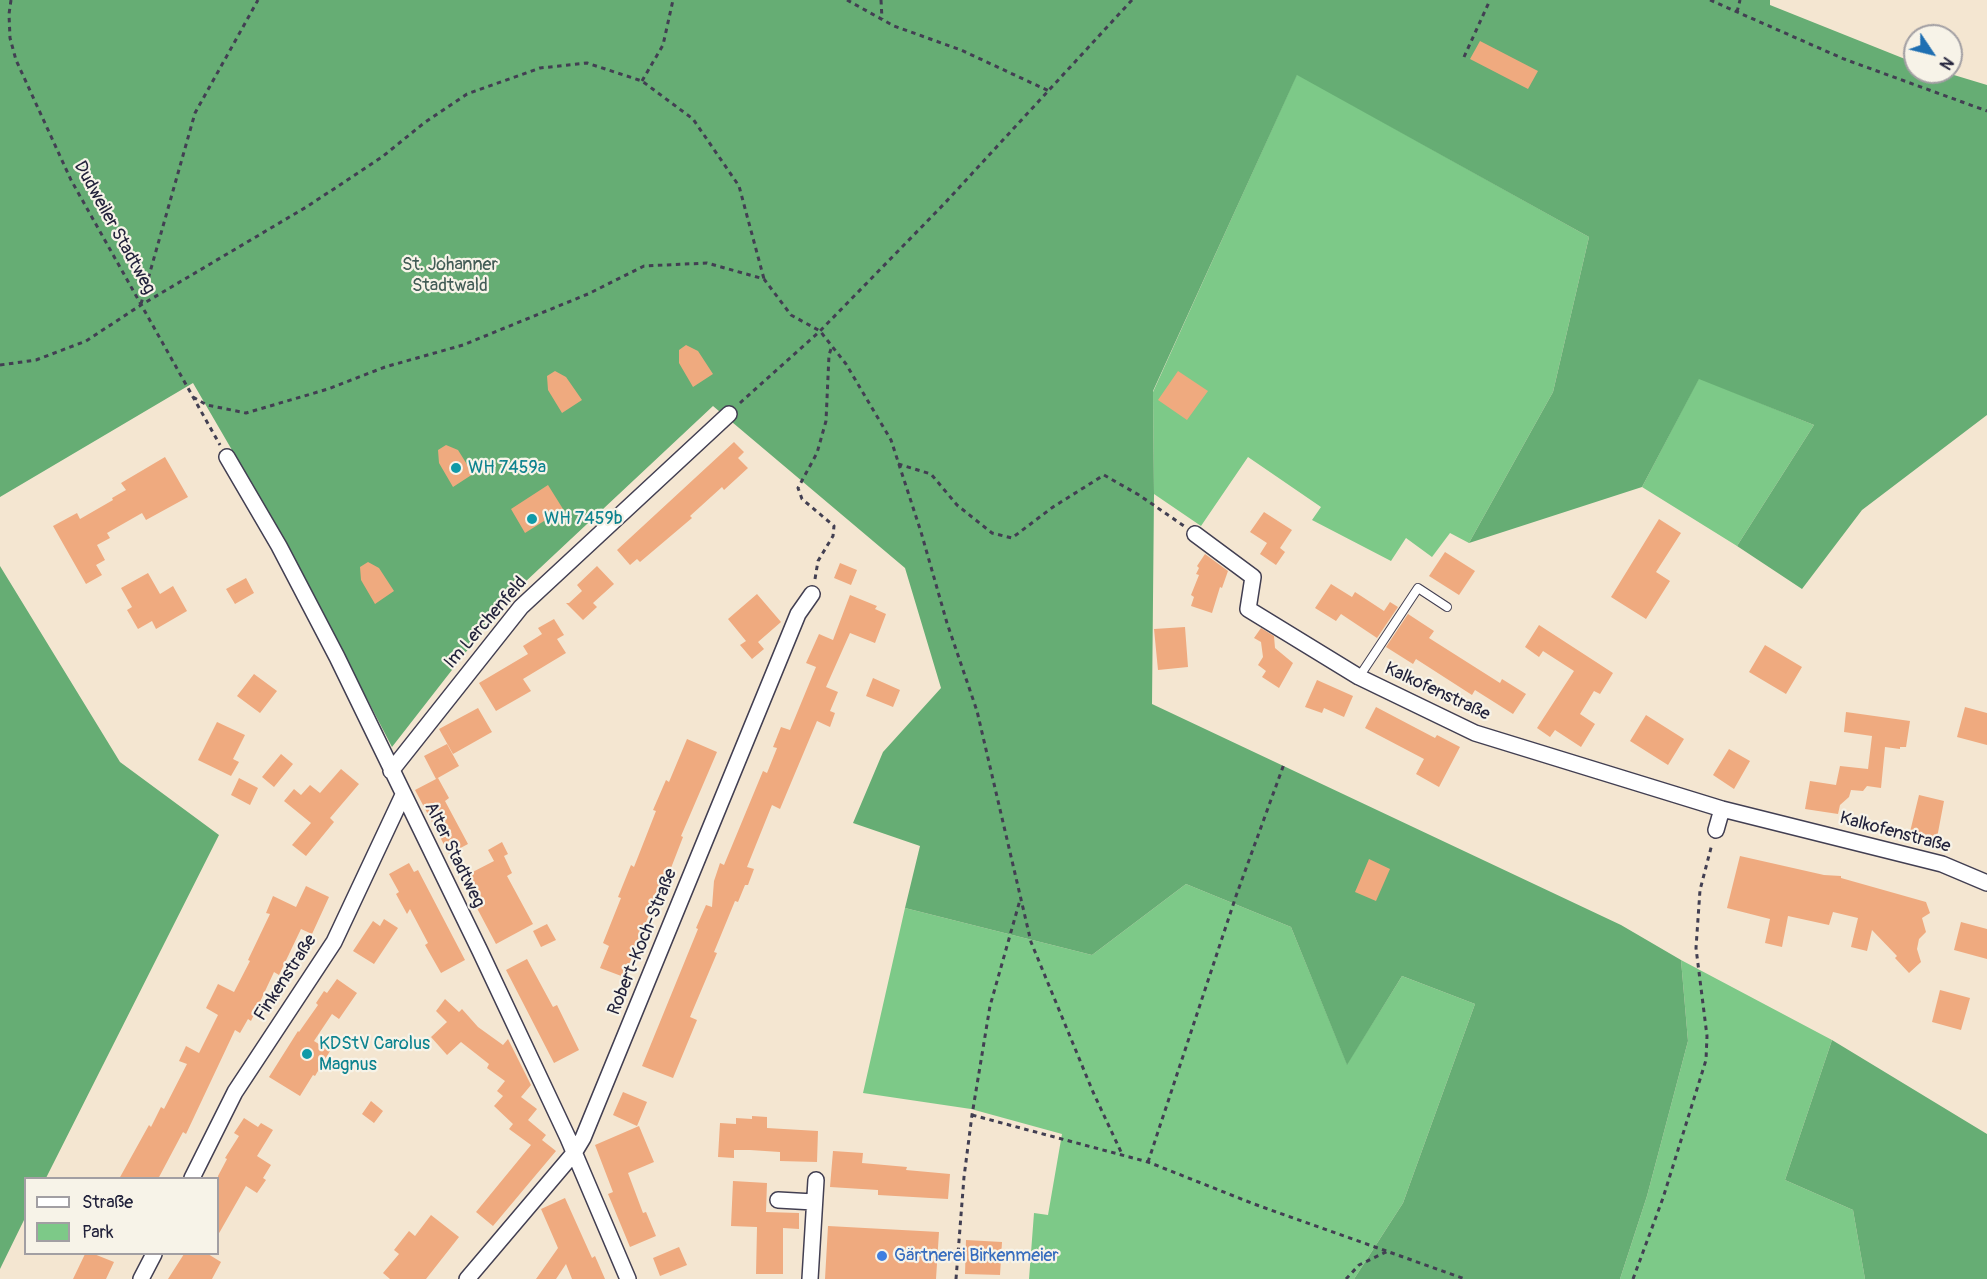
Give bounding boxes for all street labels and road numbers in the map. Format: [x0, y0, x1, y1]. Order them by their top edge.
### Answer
street label: Dudweiler Stadtweg [68, 158, 160, 298]
street label: Im Lerchenfeld [440, 573, 532, 673]
street label: Kalkofenstraße [1381, 658, 1493, 726]
street label: Alter Stadtweg [419, 799, 489, 911]
street label: Kalkofenstraße [1837, 808, 1953, 858]
street label: Robert-Koch-Straße [604, 866, 682, 1018]
street label: Finkenstraße [250, 931, 322, 1025]

